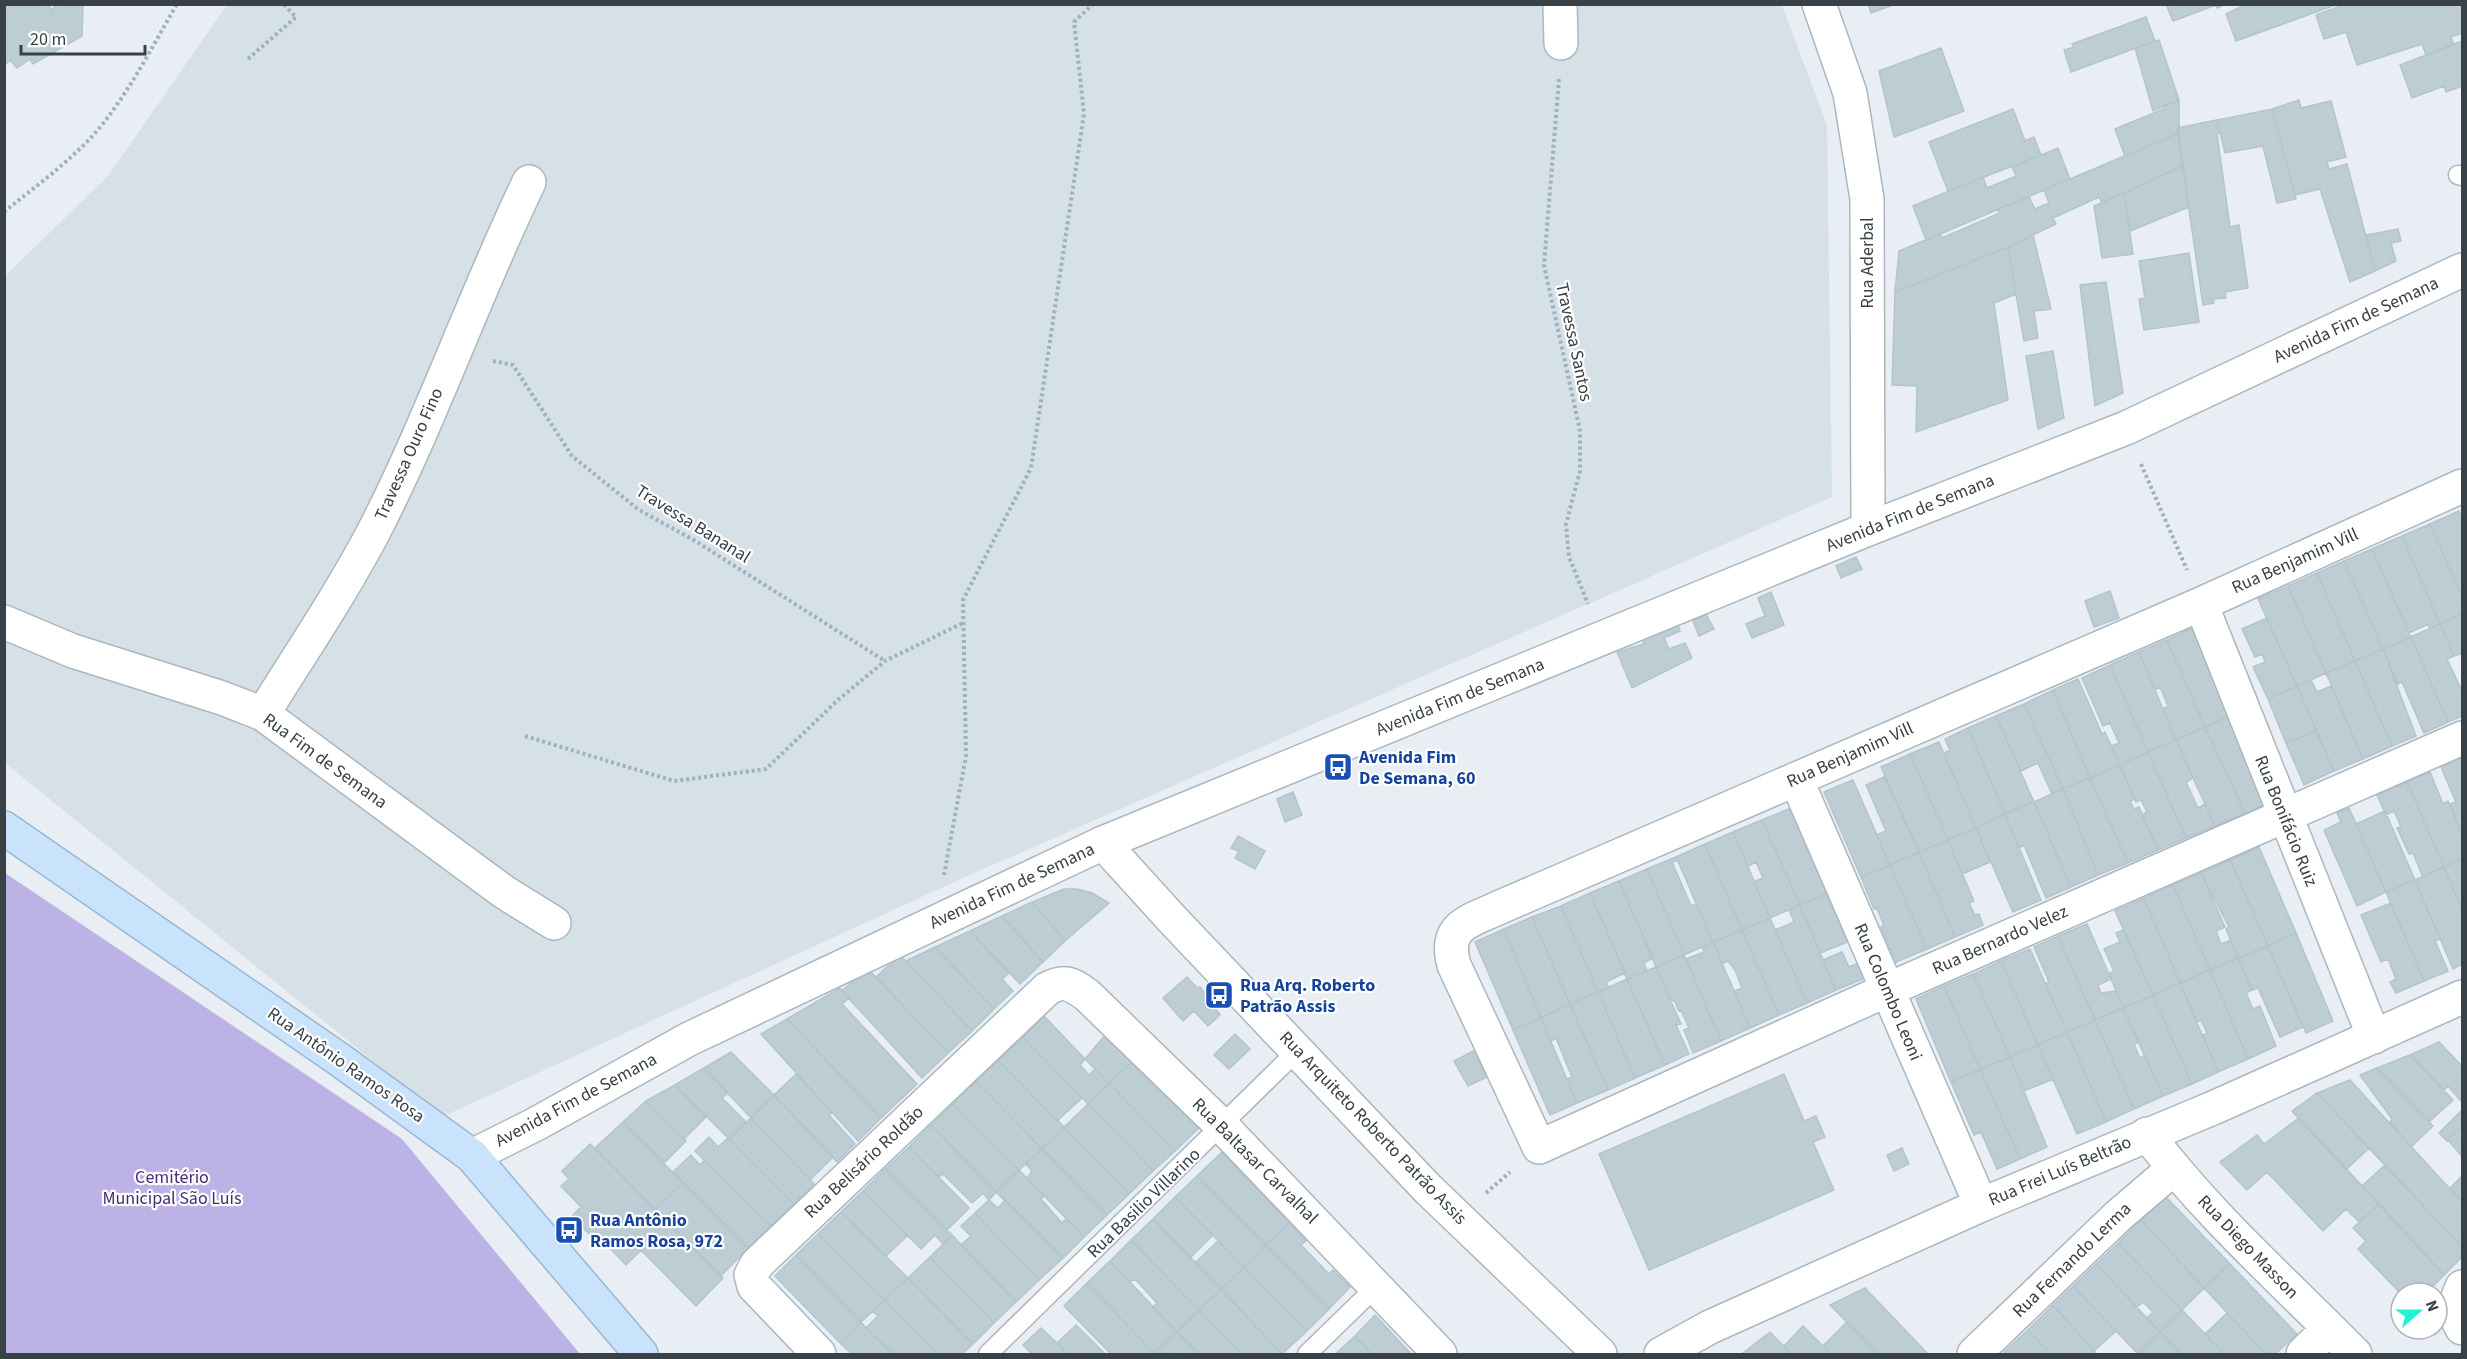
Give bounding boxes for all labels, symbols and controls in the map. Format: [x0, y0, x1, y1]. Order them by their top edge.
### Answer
scale bar [21, 18, 146, 56]
text: 20 m [30, 27, 66, 52]
street label: Rua Aderbal [1855, 217, 1880, 309]
street label: Avenida Fim de Semana [2269, 271, 2443, 369]
street label: Travessa Santos [1549, 281, 1599, 403]
street label: Travessa Ouro Fino [369, 384, 449, 524]
street label: Avenida Fim de Semana [1822, 468, 1998, 558]
street label: Travessa Bananal [631, 479, 755, 569]
street label: Rua Benjamim Vill [2228, 522, 2362, 600]
street label: Avenida Fim de Semana [1372, 652, 1548, 742]
street label: Rua Fim de Semana [258, 707, 392, 815]
street label: Rua Benjamim Vill [1783, 716, 1917, 794]
place label: Avenida Fim De Semana, 60 [1358, 745, 1475, 791]
bus stop icon: Avenida Fim De Semana, 60 [1322, 751, 1354, 783]
street label: Rua Bonifácio Ruiz [2248, 752, 2324, 891]
street label: Avenida Fim de Semana [925, 837, 1099, 935]
street label: Rua Bernardo Velez [1928, 899, 2072, 981]
street label: Rua Colombo Leoni [1848, 920, 1928, 1064]
place label: Rua Arq. Roberto Patrão Assis [1240, 973, 1375, 1019]
bus stop icon: Rua Arq. Roberto Patrão Assis [1203, 979, 1235, 1011]
street label: Rua Antônio Ramos Rosa [262, 1001, 430, 1129]
street label: Rua Arquiteto Roberto Patrão Assis [1274, 1026, 1472, 1230]
street label: Avenida Fim de Semana [491, 1047, 661, 1153]
street label: Rua Baltasar Carvalhal [1186, 1092, 1324, 1230]
street label: Rua Belisário Roldão [799, 1100, 929, 1224]
street label: Rua Frei Luís Beltrão [1985, 1130, 2135, 1212]
street label: Rua Basilio Villarino [1082, 1142, 1206, 1264]
park label: Cemitério Municipal São Luís [102, 1165, 242, 1211]
street label: Rua Diego Masson [2192, 1189, 2304, 1305]
street label: Rua Fernando Lerma [2007, 1197, 2137, 1323]
place label: Rua Antônio Ramos Rosa, 972 [590, 1208, 723, 1254]
bus stop icon: Rua Antônio Ramos Rosa, 972 [553, 1214, 585, 1246]
north arrow [2389, 1281, 2449, 1341]
text: N [2420, 1297, 2444, 1315]

